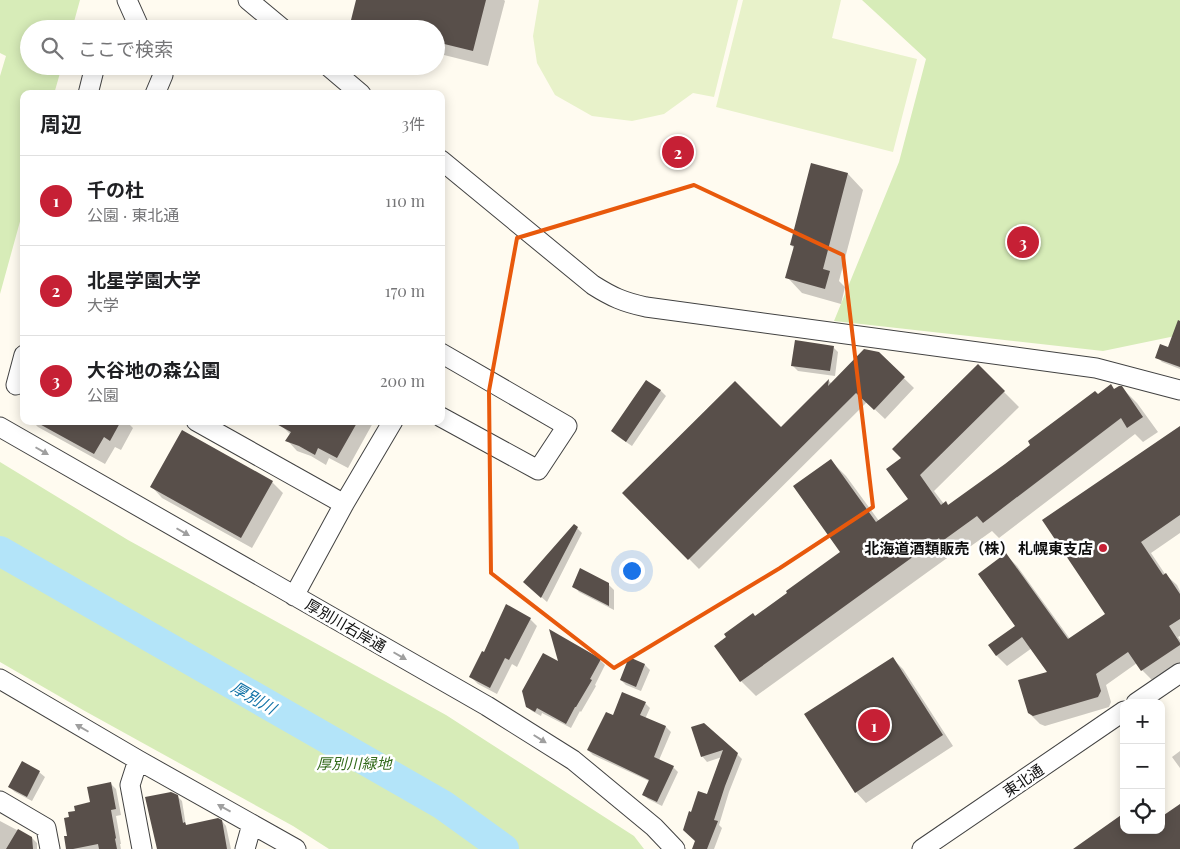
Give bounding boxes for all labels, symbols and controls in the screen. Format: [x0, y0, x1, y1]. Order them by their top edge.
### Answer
search box [20, 20, 445, 75]
icon: search [38, 34, 66, 62]
text: ここで検索 [78, 35, 173, 61]
text: 周辺 [40, 109, 82, 137]
text: 3件 [402, 113, 425, 134]
pin: 2 [662, 133, 694, 171]
text: 千の杜 [87, 176, 144, 202]
text: 1 [53, 190, 59, 211]
text: 110 m [385, 190, 425, 211]
text: 公園 · 東北通 [87, 204, 179, 225]
pin: 3 [1007, 223, 1039, 261]
text: 北星学園大学 [87, 266, 201, 292]
text: 2 [52, 280, 60, 301]
text: 170 m [385, 280, 425, 301]
text: 大学 [87, 294, 119, 315]
text: 大谷地の森公園 [87, 356, 220, 382]
text: 3 [52, 370, 60, 391]
text: 200 m [380, 370, 425, 391]
text: 公園 [87, 384, 119, 405]
one-way arrow [35, 447, 50, 455]
one-way arrow [176, 528, 191, 536]
place label: 北海道酒類販売（株） 札幌東支店 [865, 538, 1093, 558]
marker: 北海道酒類販売（株） 札幌東支店 [1097, 542, 1109, 554]
your location [619, 558, 645, 584]
street label: 厚別川右岸通 [302, 594, 390, 656]
one-way arrow [393, 652, 408, 660]
water label: 厚別川 [228, 676, 282, 719]
map controls [1120, 699, 1165, 834]
button: + [1120, 699, 1165, 744]
pin: 1 [858, 706, 890, 744]
one-way arrow [75, 724, 89, 732]
one-way arrow [533, 734, 547, 744]
button: − [1120, 744, 1165, 789]
park label: 厚別川緑地 [316, 753, 393, 773]
street label: 東北通 [999, 759, 1047, 801]
button: locate [1120, 789, 1165, 834]
one-way arrow [216, 804, 231, 812]

